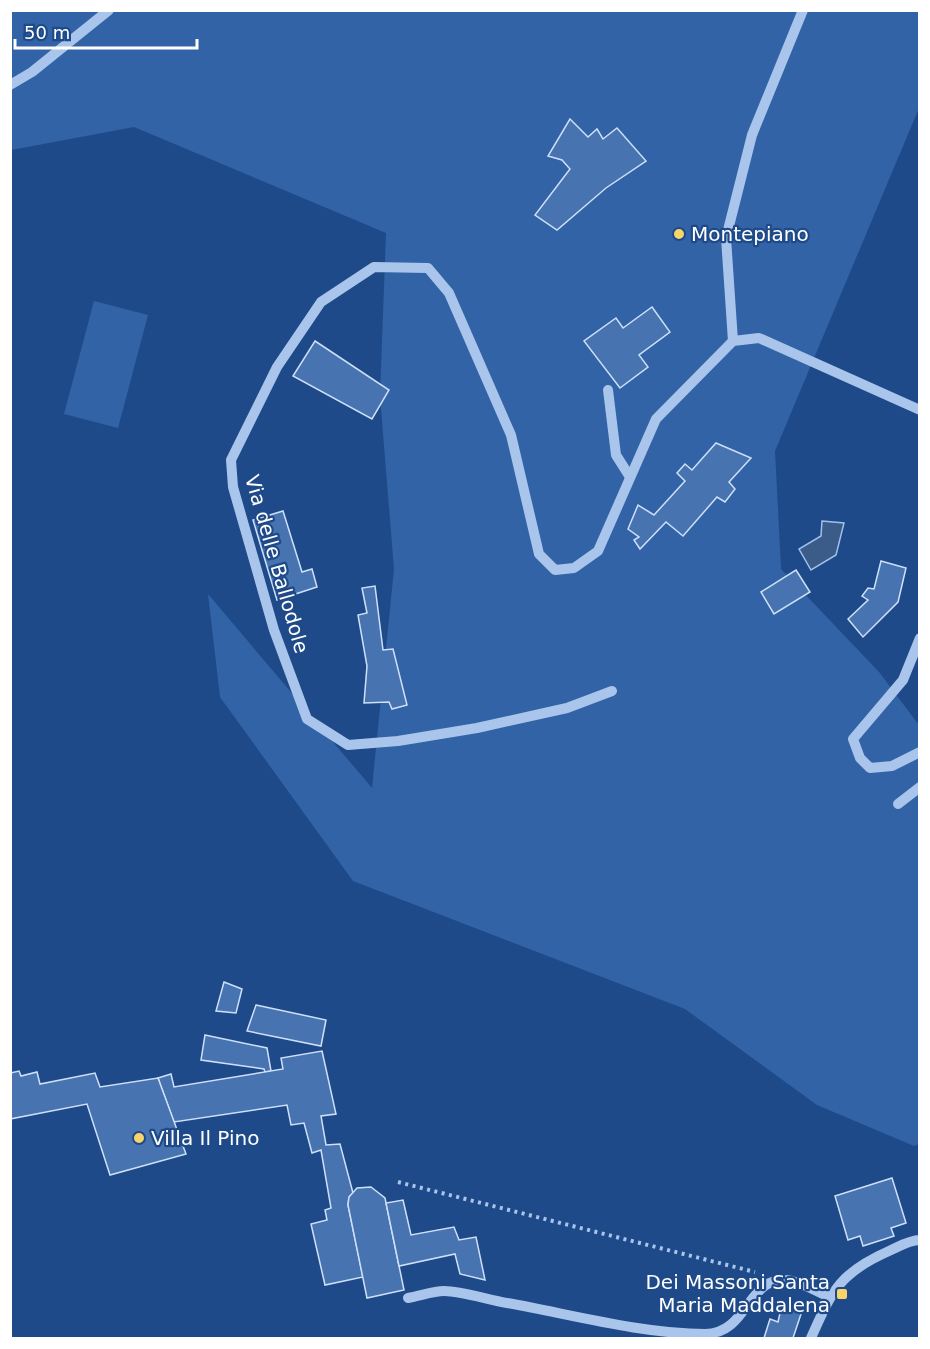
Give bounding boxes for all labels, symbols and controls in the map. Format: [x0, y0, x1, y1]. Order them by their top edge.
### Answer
scale bar [15, 12, 196, 50]
text: 50 m [24, 22, 70, 43]
place label: Montepiano [691, 222, 809, 246]
marker: Montepiano [672, 227, 686, 241]
street label: Via delle Ballodole [240, 472, 314, 656]
place label: Villa Il Pino [151, 1126, 259, 1150]
marker: Villa Il Pino [132, 1131, 146, 1145]
place label: Dei Massoni Santa Maria Maddalena [645, 1270, 830, 1317]
marker: Dei Massoni Santa Maria Maddalena [835, 1287, 849, 1301]

